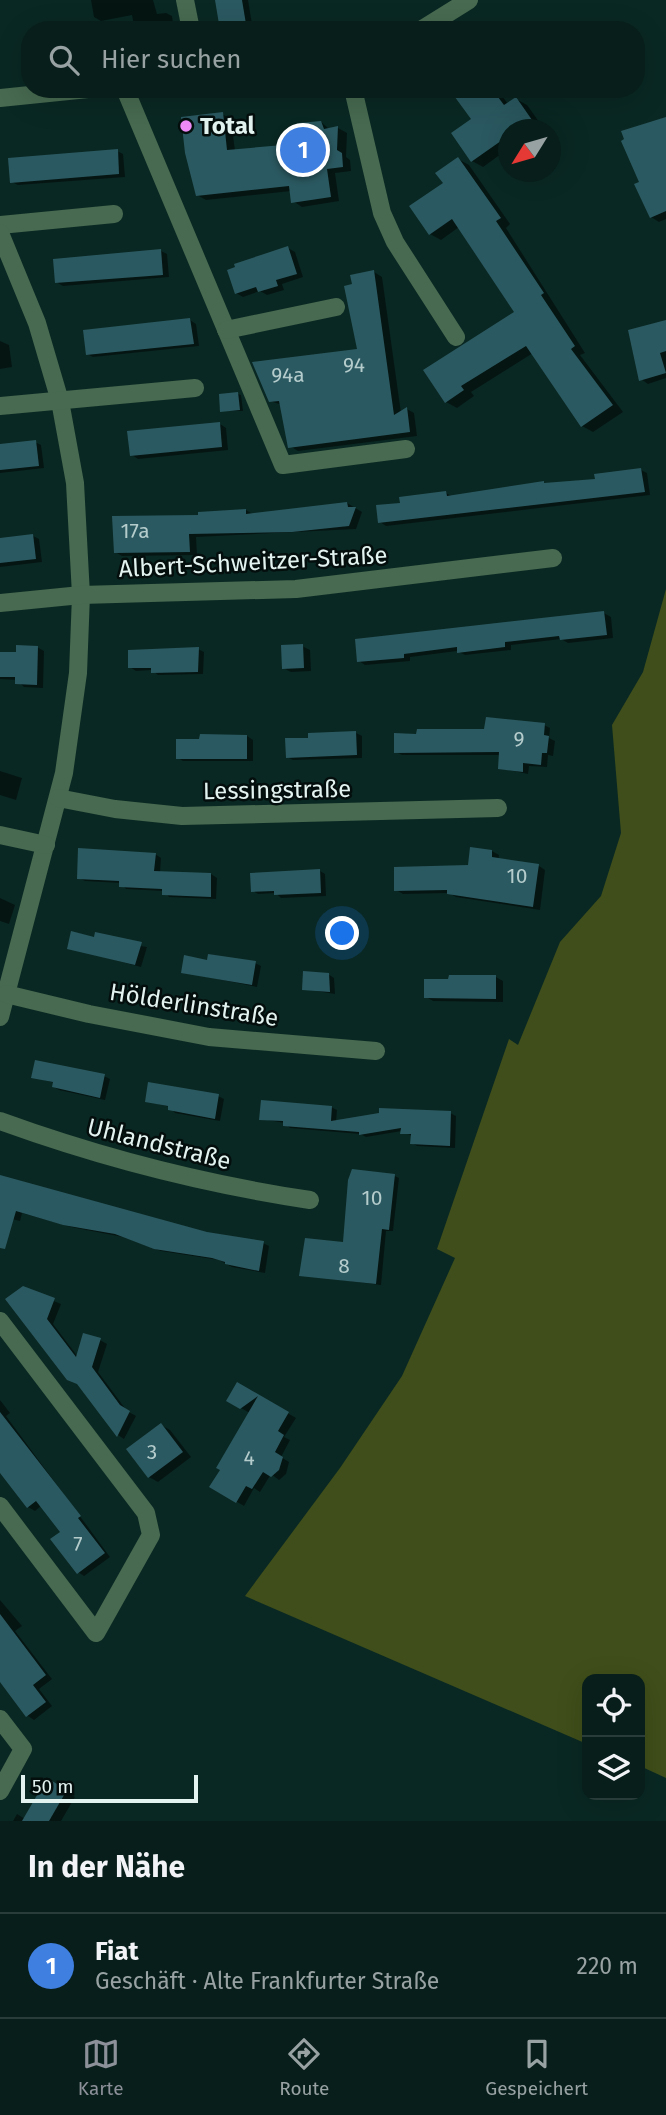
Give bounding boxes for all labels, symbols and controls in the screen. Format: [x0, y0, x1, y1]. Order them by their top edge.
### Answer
search box [21, 21, 645, 98]
icon: search [45, 41, 83, 79]
text: Hier suchen [101, 44, 241, 75]
place label: Total [200, 112, 256, 140]
marker: Total [178, 118, 194, 134]
north arrow [498, 119, 561, 182]
pin: 1 [280, 124, 326, 176]
house number: 94 [343, 352, 365, 378]
house number: 94a [271, 362, 305, 388]
house number: 17a [120, 518, 150, 544]
street label: Albert-Schweitzer-Straße [118, 541, 388, 583]
house number: 9 [513, 726, 525, 752]
street label: Lessingstraße [203, 775, 351, 805]
house number: 10 [507, 863, 527, 889]
your location [325, 916, 359, 950]
street label: Hölderlinstraße [108, 978, 280, 1032]
street label: Uhlandstraße [84, 1113, 234, 1175]
house number: 10 [362, 1185, 382, 1211]
house number: 8 [338, 1253, 350, 1279]
house number: 3 [147, 1439, 157, 1465]
house number: 4 [243, 1445, 255, 1471]
house number: 7 [73, 1531, 83, 1557]
map controls [582, 1674, 645, 1800]
button: locate [582, 1674, 645, 1737]
button: layers [582, 1737, 645, 1800]
scale bar [21, 1772, 198, 1804]
text: 50 m [32, 1775, 73, 1798]
text: In der Nähe [28, 1849, 185, 1885]
text: Fiat [95, 1936, 139, 1967]
text: 1 [46, 1952, 56, 1980]
text: 220 m [577, 1952, 638, 1980]
text: Geschäft · Alte Frankfurter Straße [95, 1967, 439, 1995]
tab: Karte [78, 2035, 124, 2100]
tab: Route [279, 2035, 329, 2100]
tab: Gespeichert [485, 2035, 588, 2100]

